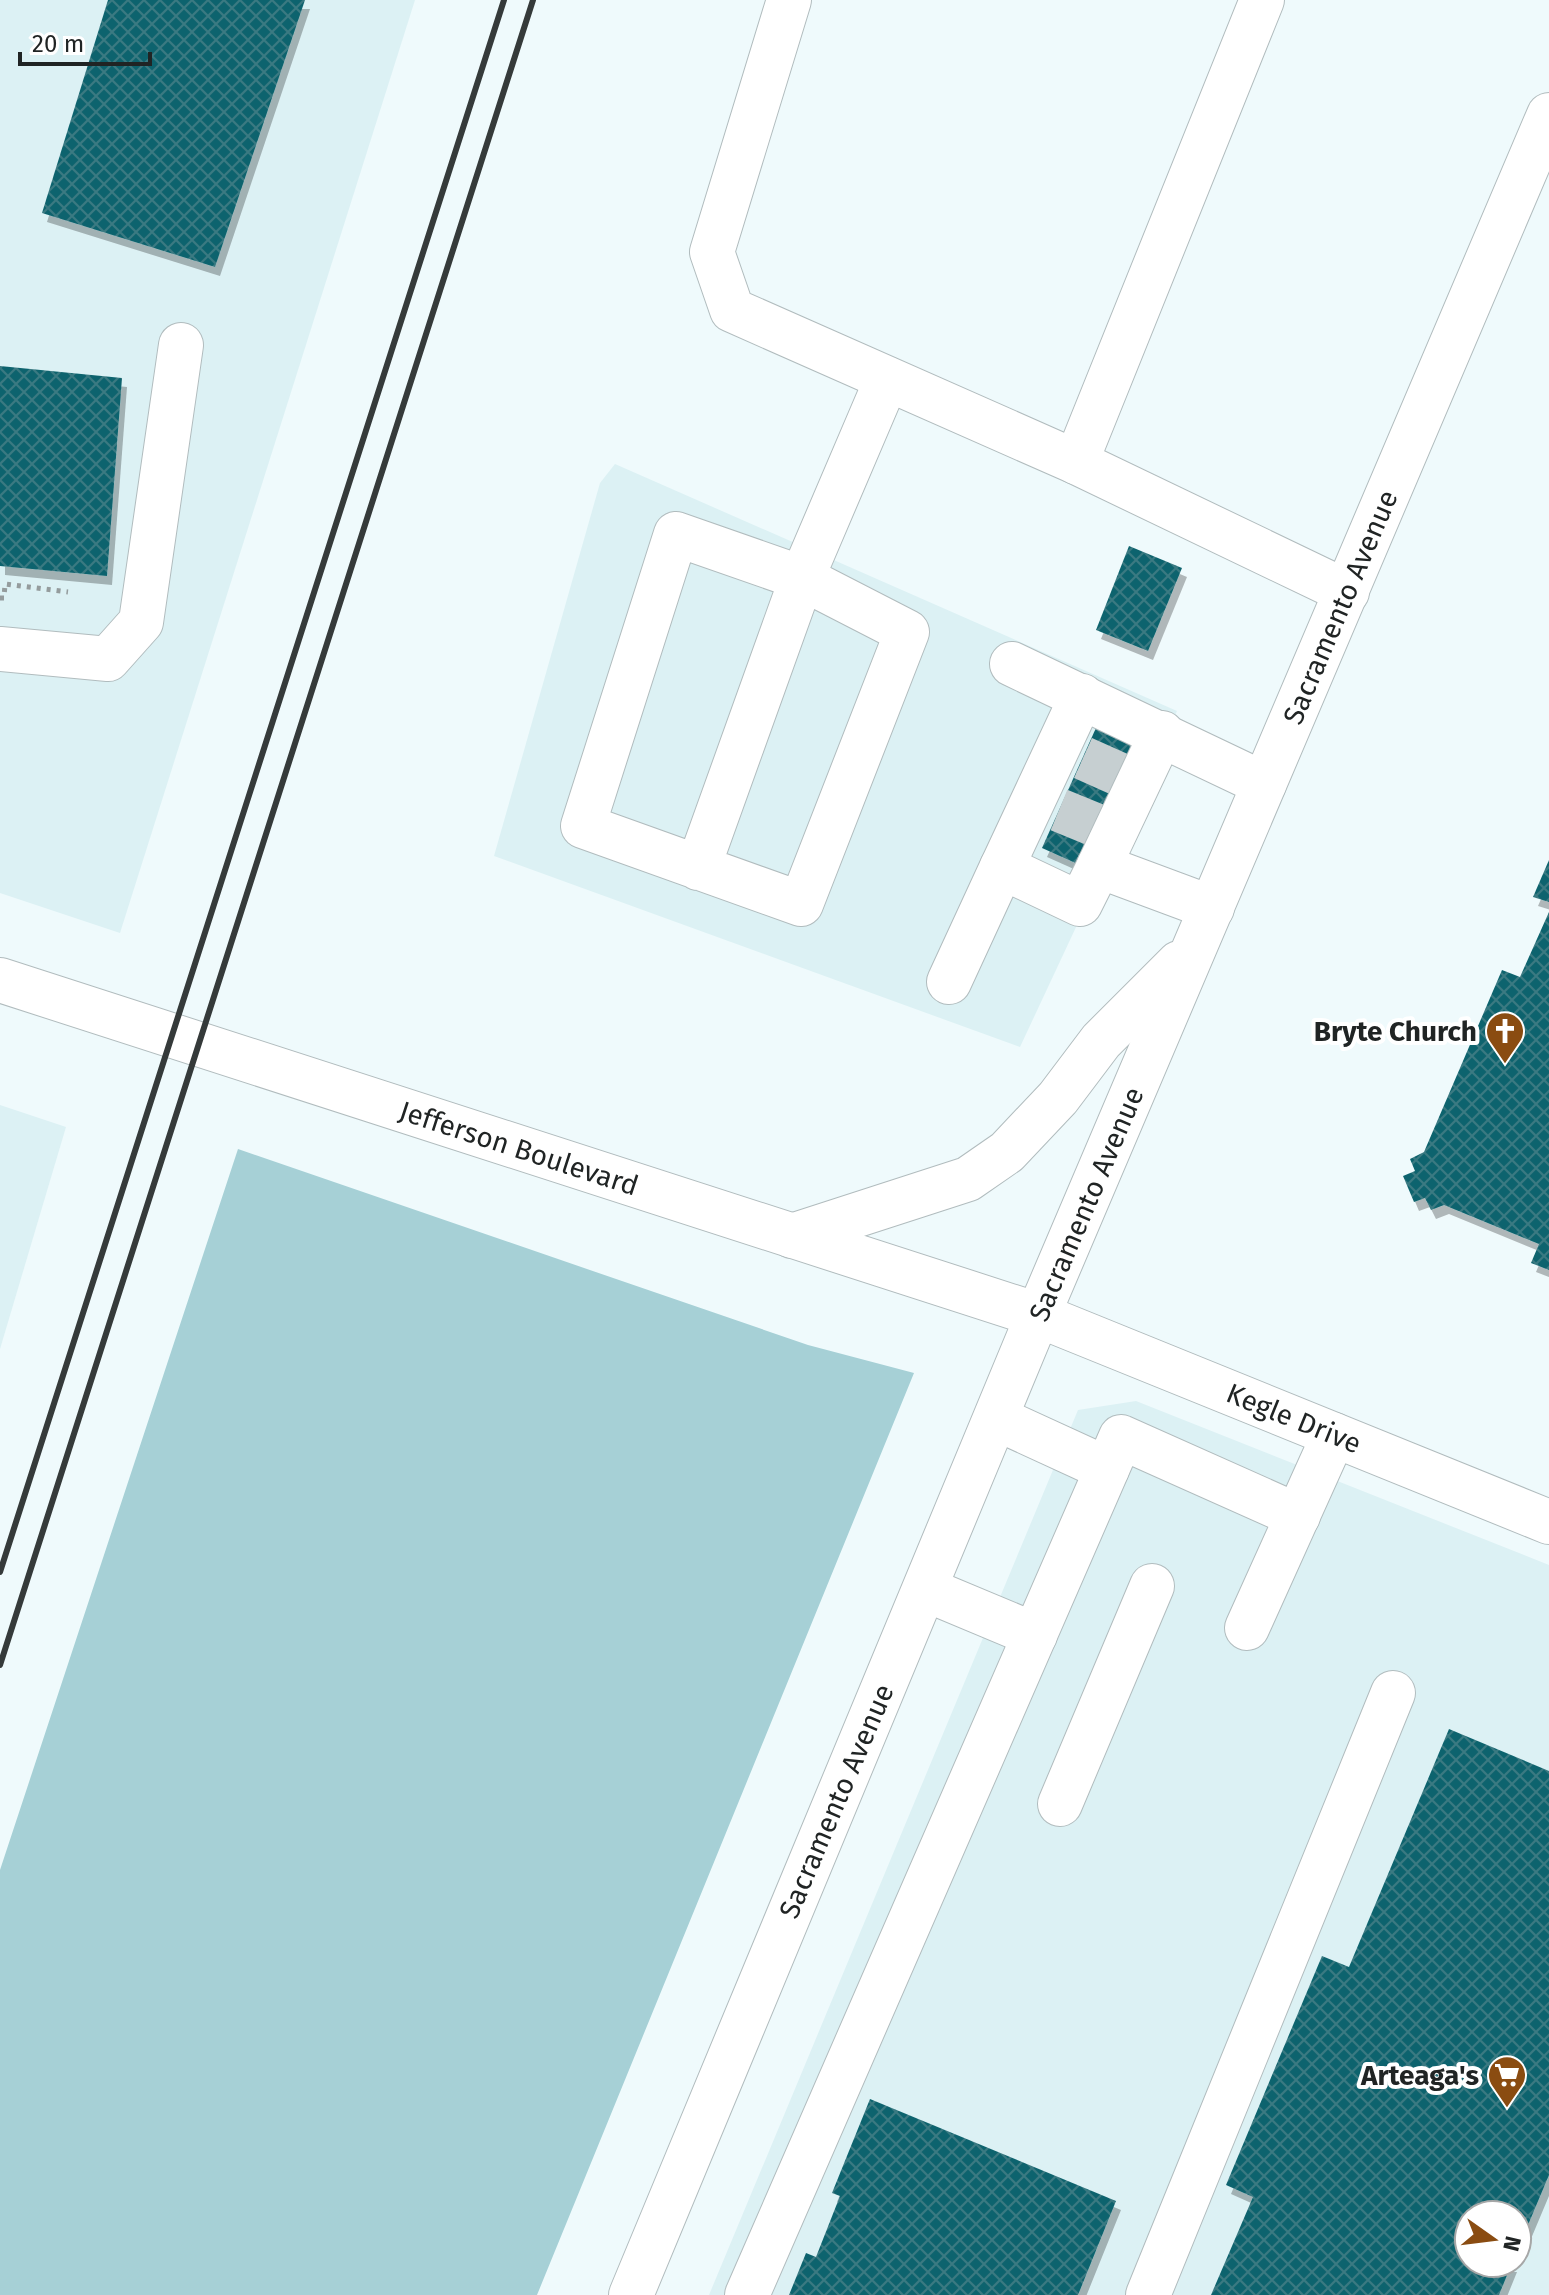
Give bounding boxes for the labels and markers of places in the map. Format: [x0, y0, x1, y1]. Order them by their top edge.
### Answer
church icon: Bryte Church [1484, 1010, 1526, 1065]
place label: Bryte Church [1314, 1015, 1477, 1048]
supermarket icon: Arteaga's [1486, 2054, 1528, 2109]
place label: Arteaga's [1360, 2059, 1479, 2092]

